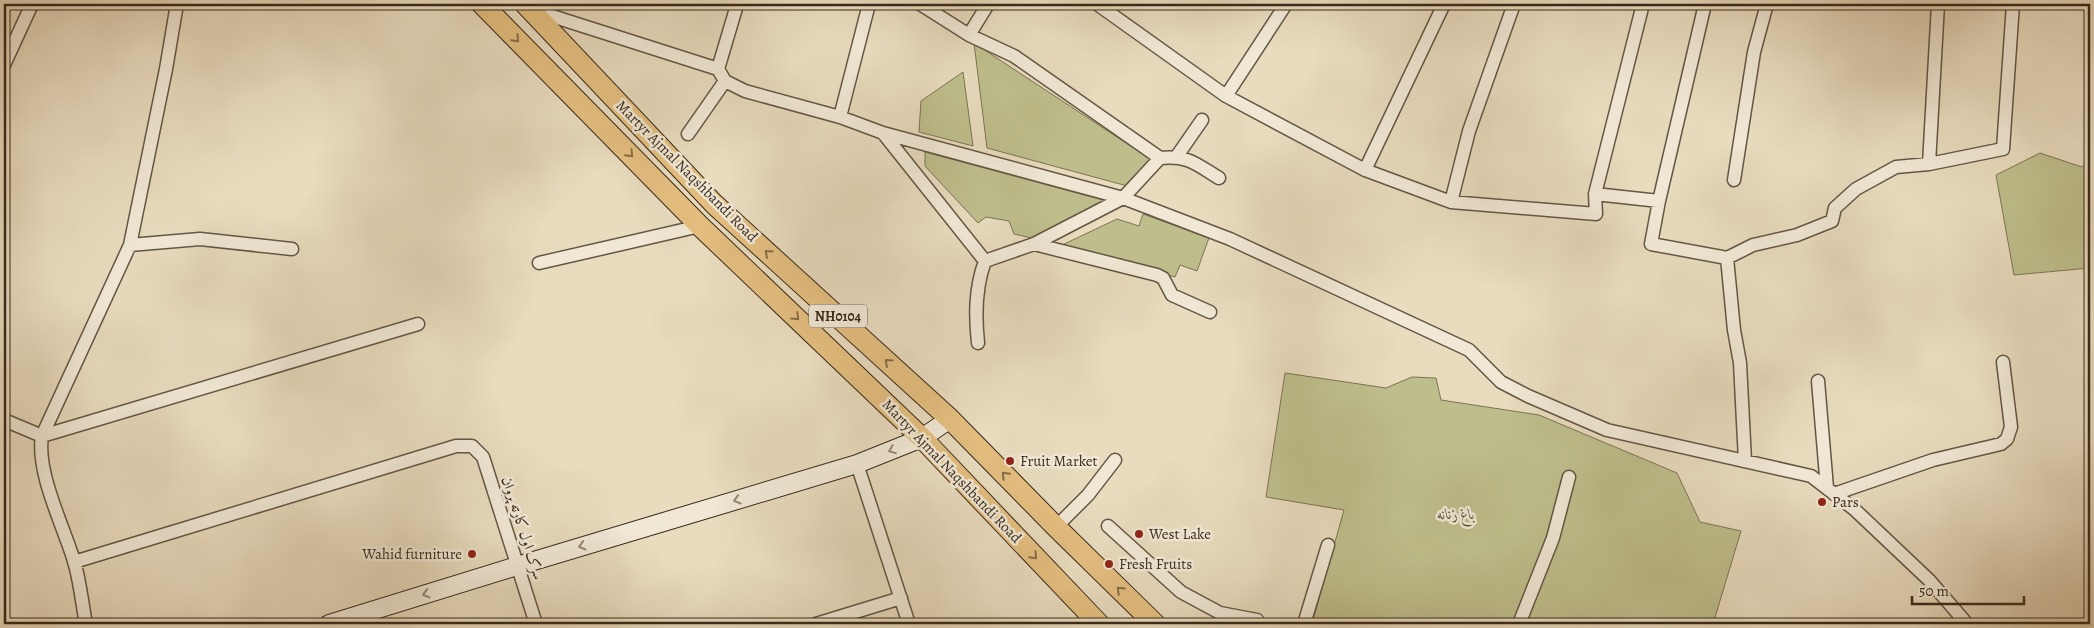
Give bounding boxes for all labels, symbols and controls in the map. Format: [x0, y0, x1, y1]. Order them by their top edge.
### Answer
one-way arrow [510, 33, 519, 42]
street label: Martyr Ajmal Naqshbandi Road [612, 96, 763, 247]
one-way arrow [624, 149, 633, 158]
one-way arrow [765, 250, 774, 259]
road number: NH0104 [809, 304, 867, 328]
one-way arrow [790, 311, 799, 320]
one-way arrow [885, 359, 894, 368]
street label: Martyr Ajmal Naqshbandi Road [878, 395, 1027, 548]
one-way arrow [888, 444, 897, 454]
place label: Fruit Market [1020, 451, 1098, 471]
marker: Fruit Market [1004, 455, 1016, 467]
one-way arrow [1002, 472, 1011, 481]
street label: سرک اول کارته پروان [497, 474, 549, 582]
place label: Pars [1832, 492, 1859, 512]
one-way arrow [734, 494, 742, 504]
marker: Pars [1816, 496, 1828, 508]
park label: باغ زنانه [1437, 504, 1475, 527]
place label: West Lake [1148, 524, 1211, 544]
marker: West Lake [1133, 528, 1145, 540]
one-way arrow [578, 541, 586, 551]
place label: Wahid furniture [361, 544, 462, 564]
marker: Wahid furniture [466, 548, 478, 560]
one-way arrow [1028, 550, 1037, 559]
place label: Fresh Fruits [1119, 554, 1192, 574]
marker: Fresh Fruits [1103, 558, 1115, 570]
scale bar [1912, 573, 2024, 605]
text: 50 m [1919, 581, 1949, 601]
one-way arrow [1117, 587, 1126, 596]
one-way arrow [423, 588, 431, 598]

